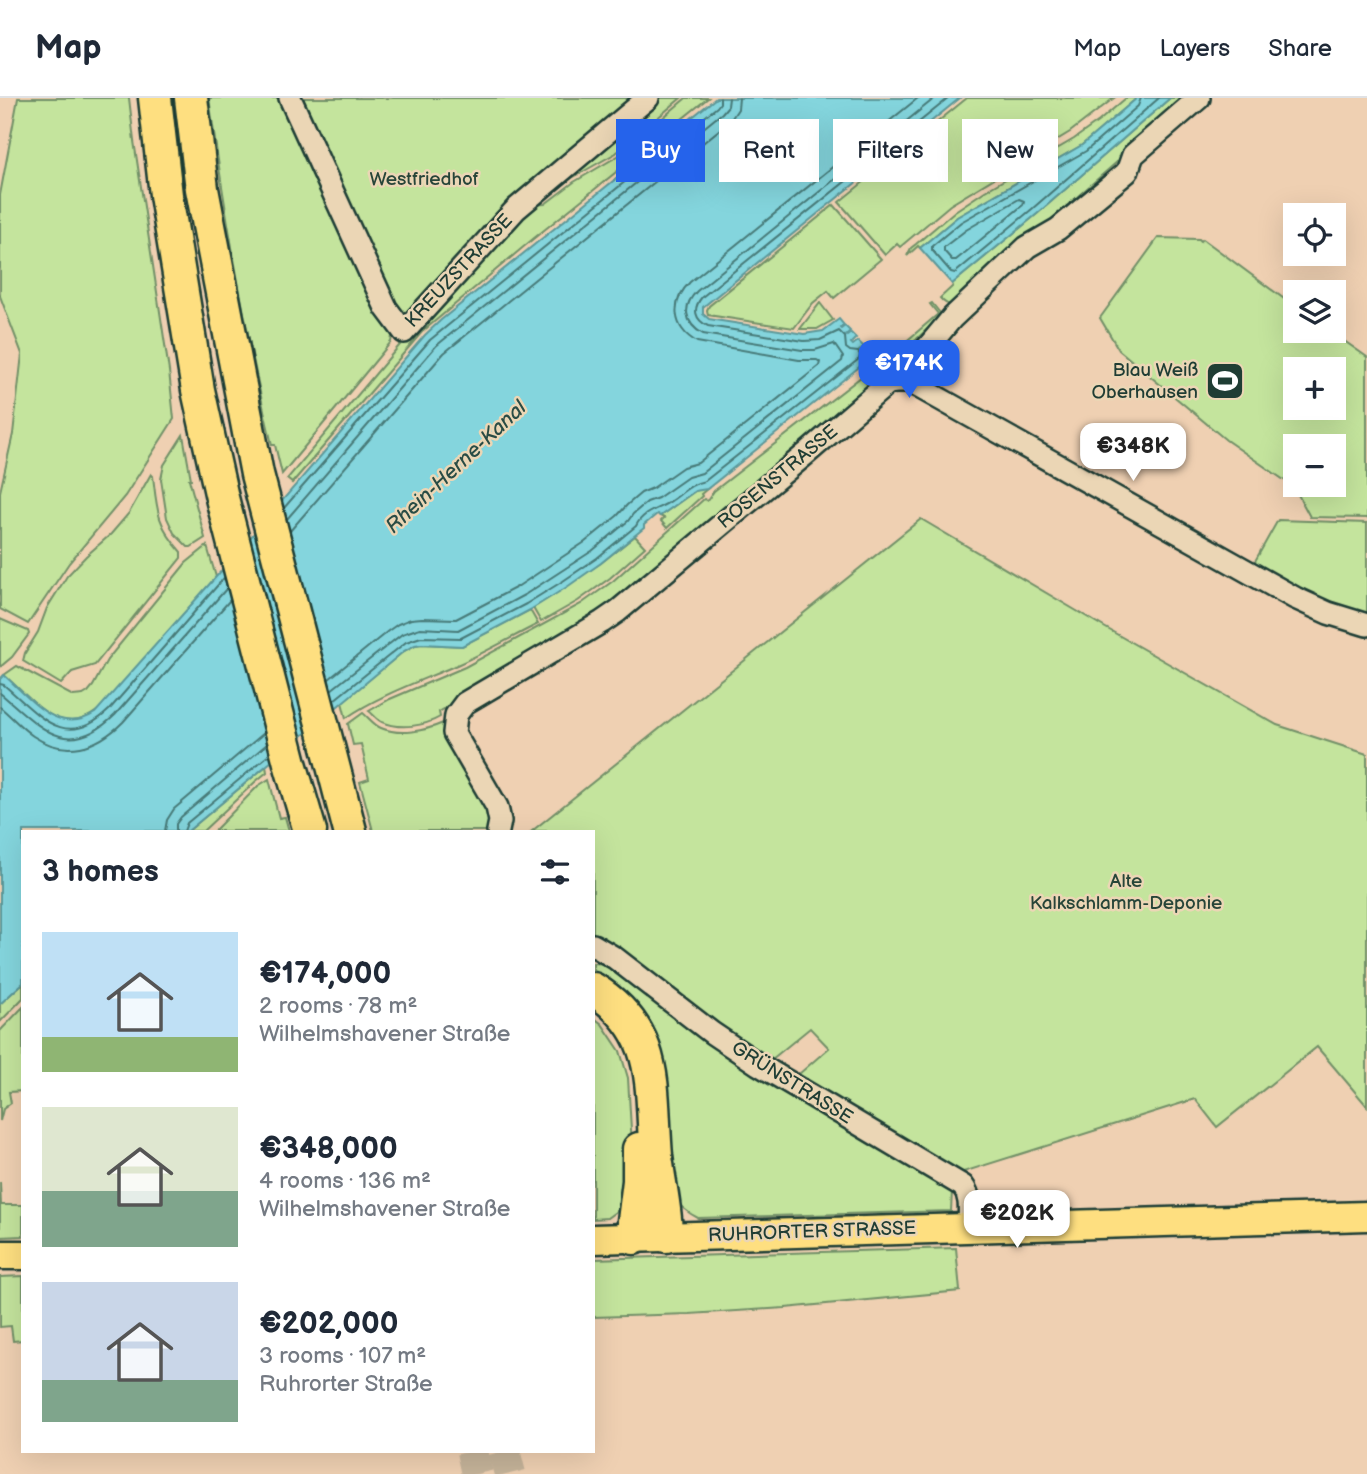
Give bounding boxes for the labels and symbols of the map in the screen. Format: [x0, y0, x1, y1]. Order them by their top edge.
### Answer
park label: Westfriedhof [369, 168, 479, 191]
street label: KREUZSTRASSE [400, 209, 518, 333]
pin: €174K [860, 341, 958, 400]
place label: Blau Weiß Oberhausen [1091, 359, 1198, 404]
sports icon: Blau Weiß Oberhausen [1204, 360, 1246, 402]
water label: Rhein-Herne-Kanal [380, 395, 532, 539]
street label: ROSENSTRASSE [713, 420, 843, 534]
pin: €348K [1084, 424, 1182, 483]
park label: Alte Kalkschlamm-Deponie [1030, 870, 1222, 915]
street label: GRÜNSTRASSE [727, 1037, 857, 1129]
pin: €202K [968, 1190, 1066, 1250]
street label: RUHRORTER STRASSE [708, 1217, 916, 1247]

